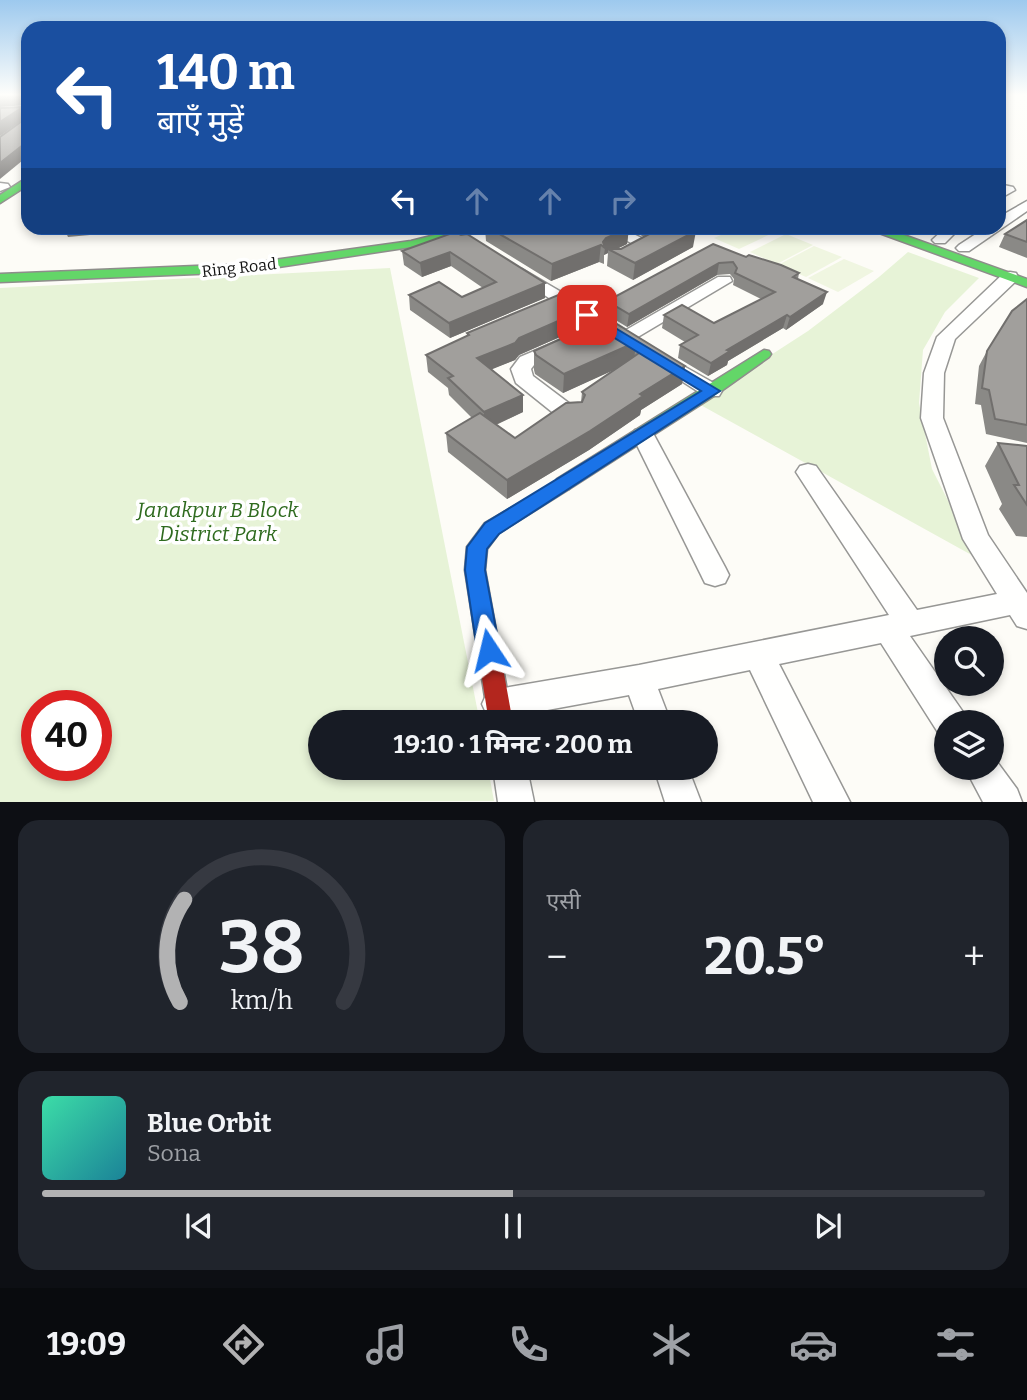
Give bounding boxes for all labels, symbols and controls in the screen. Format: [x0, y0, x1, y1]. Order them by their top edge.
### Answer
text: 140 m [157, 43, 295, 102]
icon: left [42, 49, 133, 140]
text: बाएँ मुड़ें [157, 103, 244, 141]
icon: left [385, 182, 423, 220]
icon: ahead [458, 182, 496, 220]
icon: ahead [531, 182, 569, 220]
icon: right [604, 182, 642, 220]
street label: Ring Road [201, 254, 278, 281]
pin [557, 285, 617, 345]
icon: arrive [568, 296, 606, 334]
park label: Janakpur B Block District Park [135, 497, 299, 547]
position arrow [452, 613, 526, 687]
map controls [934, 626, 1004, 780]
button: search [934, 626, 1004, 696]
speed limit sign: 40 [21, 690, 112, 781]
button: layers [934, 710, 1004, 780]
text: 19:10 · 1 मिनट · 200 m [394, 729, 632, 760]
text: एसी [547, 887, 581, 915]
text: 38 [218, 905, 304, 992]
text: 20.5° [704, 925, 827, 988]
text: − [547, 934, 567, 980]
text: + [963, 934, 985, 980]
text: km/h [230, 986, 293, 1016]
text: Blue Orbit [147, 1108, 271, 1139]
text: Sona [147, 1139, 201, 1167]
icon: previous [180, 1207, 218, 1245]
icon: pause [494, 1207, 532, 1245]
icon: next [809, 1207, 847, 1245]
icon: directions [219, 1320, 268, 1369]
icon: music [362, 1320, 411, 1369]
icon: phone [504, 1320, 553, 1369]
icon: climate [647, 1320, 696, 1369]
icon: car [789, 1320, 838, 1369]
icon: filters [931, 1320, 980, 1369]
text: 19:09 [47, 1325, 126, 1363]

